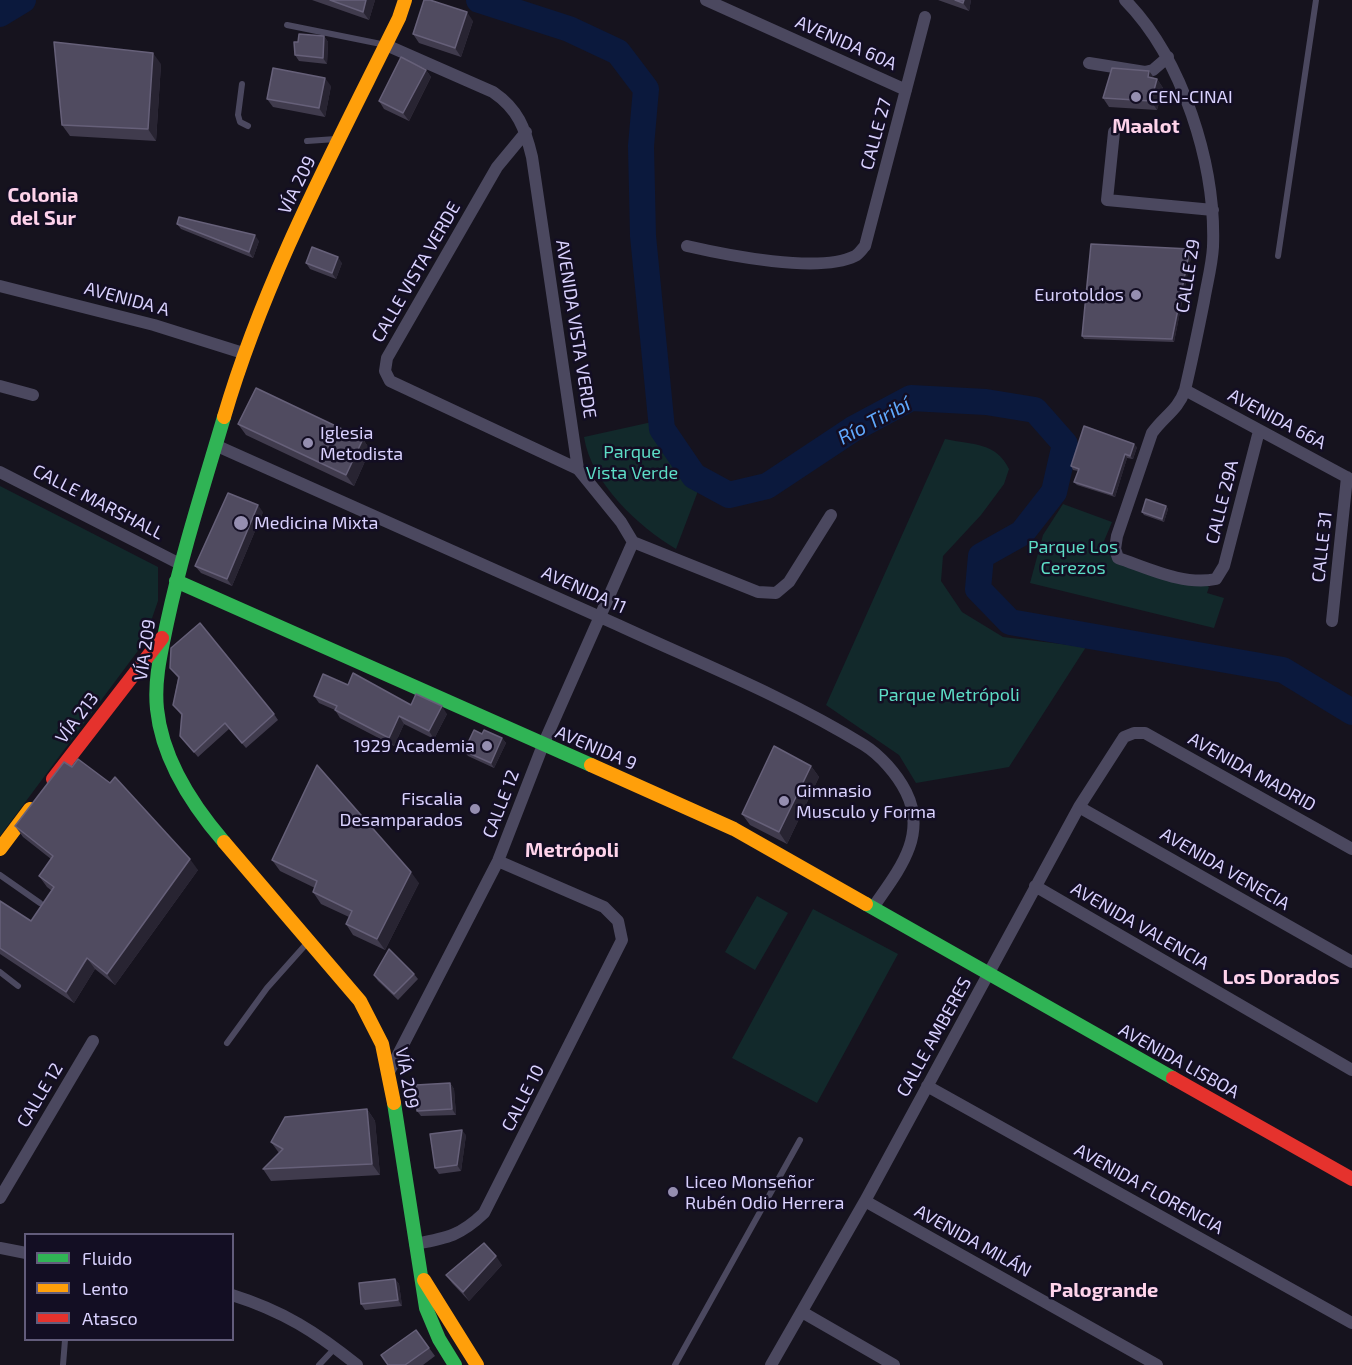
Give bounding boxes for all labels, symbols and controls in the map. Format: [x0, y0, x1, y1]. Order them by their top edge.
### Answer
street label: AVENIDA 60A [792, 11, 900, 75]
place label: CEN-CINAI [1148, 86, 1233, 108]
marker: CEN-CINAI [1129, 90, 1143, 104]
street label: CALLE 27 [856, 96, 896, 172]
district label: Maalot [1112, 114, 1180, 138]
street label: VÍA 209 [274, 152, 320, 218]
district label: Colonia del Sur [8, 183, 78, 230]
street label: CALLE VISTA VERDE [367, 198, 465, 346]
street label: AVENIDA VISTA VERDE [551, 238, 601, 420]
street label: CALLE 29 [1172, 238, 1204, 314]
street label: AVENIDA A [82, 277, 172, 321]
place label: Eurotoldos [1034, 284, 1124, 306]
marker: Eurotoldos [1129, 288, 1143, 302]
street label: AVENIDA 66A [1224, 384, 1330, 454]
water label: Río Tiribí [834, 392, 914, 450]
place label: Iglesia Metodista [320, 422, 403, 464]
marker: Iglesia Metodista [301, 436, 315, 450]
park label: Parque Vista Verde [586, 441, 678, 484]
street label: CALLE 29A [1201, 458, 1243, 546]
street label: CALLE MARSHALL [29, 460, 167, 544]
street label: CALLE 31 [1308, 510, 1336, 584]
place label: Medicina Mixta [254, 512, 378, 534]
marker: Medicina Mixta [232, 514, 250, 532]
park label: Parque Los Cerezos [1028, 536, 1118, 578]
street label: AVENIDA 11 [538, 562, 630, 618]
street label: VÍA 209 [130, 618, 160, 682]
park label: Parque Metrópoli [878, 684, 1020, 706]
street label: VÍA 213 [51, 688, 103, 748]
street label: AVENIDA 9 [552, 721, 640, 775]
street label: AVENIDA MADRID [1184, 728, 1320, 816]
place label: 1929 Academia [353, 735, 475, 757]
marker: 1929 Academia [480, 739, 494, 753]
street label: CALLE 12 [478, 767, 524, 841]
place label: Gimnasio Musculo y Forma [796, 780, 936, 822]
place label: Fiscalia Desamparados [339, 788, 463, 830]
marker: Gimnasio Musculo y Forma [777, 794, 791, 808]
marker: Fiscalia Desamparados [468, 802, 482, 816]
street label: AVENIDA VENECIA [1156, 823, 1294, 915]
district label: Metrópoli [525, 838, 619, 862]
street label: AVENIDA VALENCIA [1067, 878, 1213, 974]
district label: Los Dorados [1222, 965, 1340, 989]
street label: CALLE AMBERES [892, 973, 976, 1101]
street label: AVENIDA LISBOA [1115, 1019, 1243, 1103]
street label: VÍA 209 [390, 1045, 424, 1111]
street label: CALLE 12 [12, 1059, 68, 1131]
street label: CALLE 10 [497, 1061, 549, 1135]
street label: AVENIDA FLORENCIA [1071, 1139, 1227, 1239]
place label: Liceo Monseñor Rubén Odio Herrera [685, 1171, 844, 1214]
marker: Liceo Monseñor Rubén Odio Herrera [666, 1185, 680, 1199]
street label: AVENIDA MILÁN [911, 1200, 1035, 1282]
legend [24, 1233, 234, 1341]
text: Fluido [82, 1247, 132, 1269]
text: Lento [82, 1277, 128, 1299]
district label: Palogrande [1050, 1278, 1158, 1302]
text: Atasco [82, 1307, 138, 1329]

